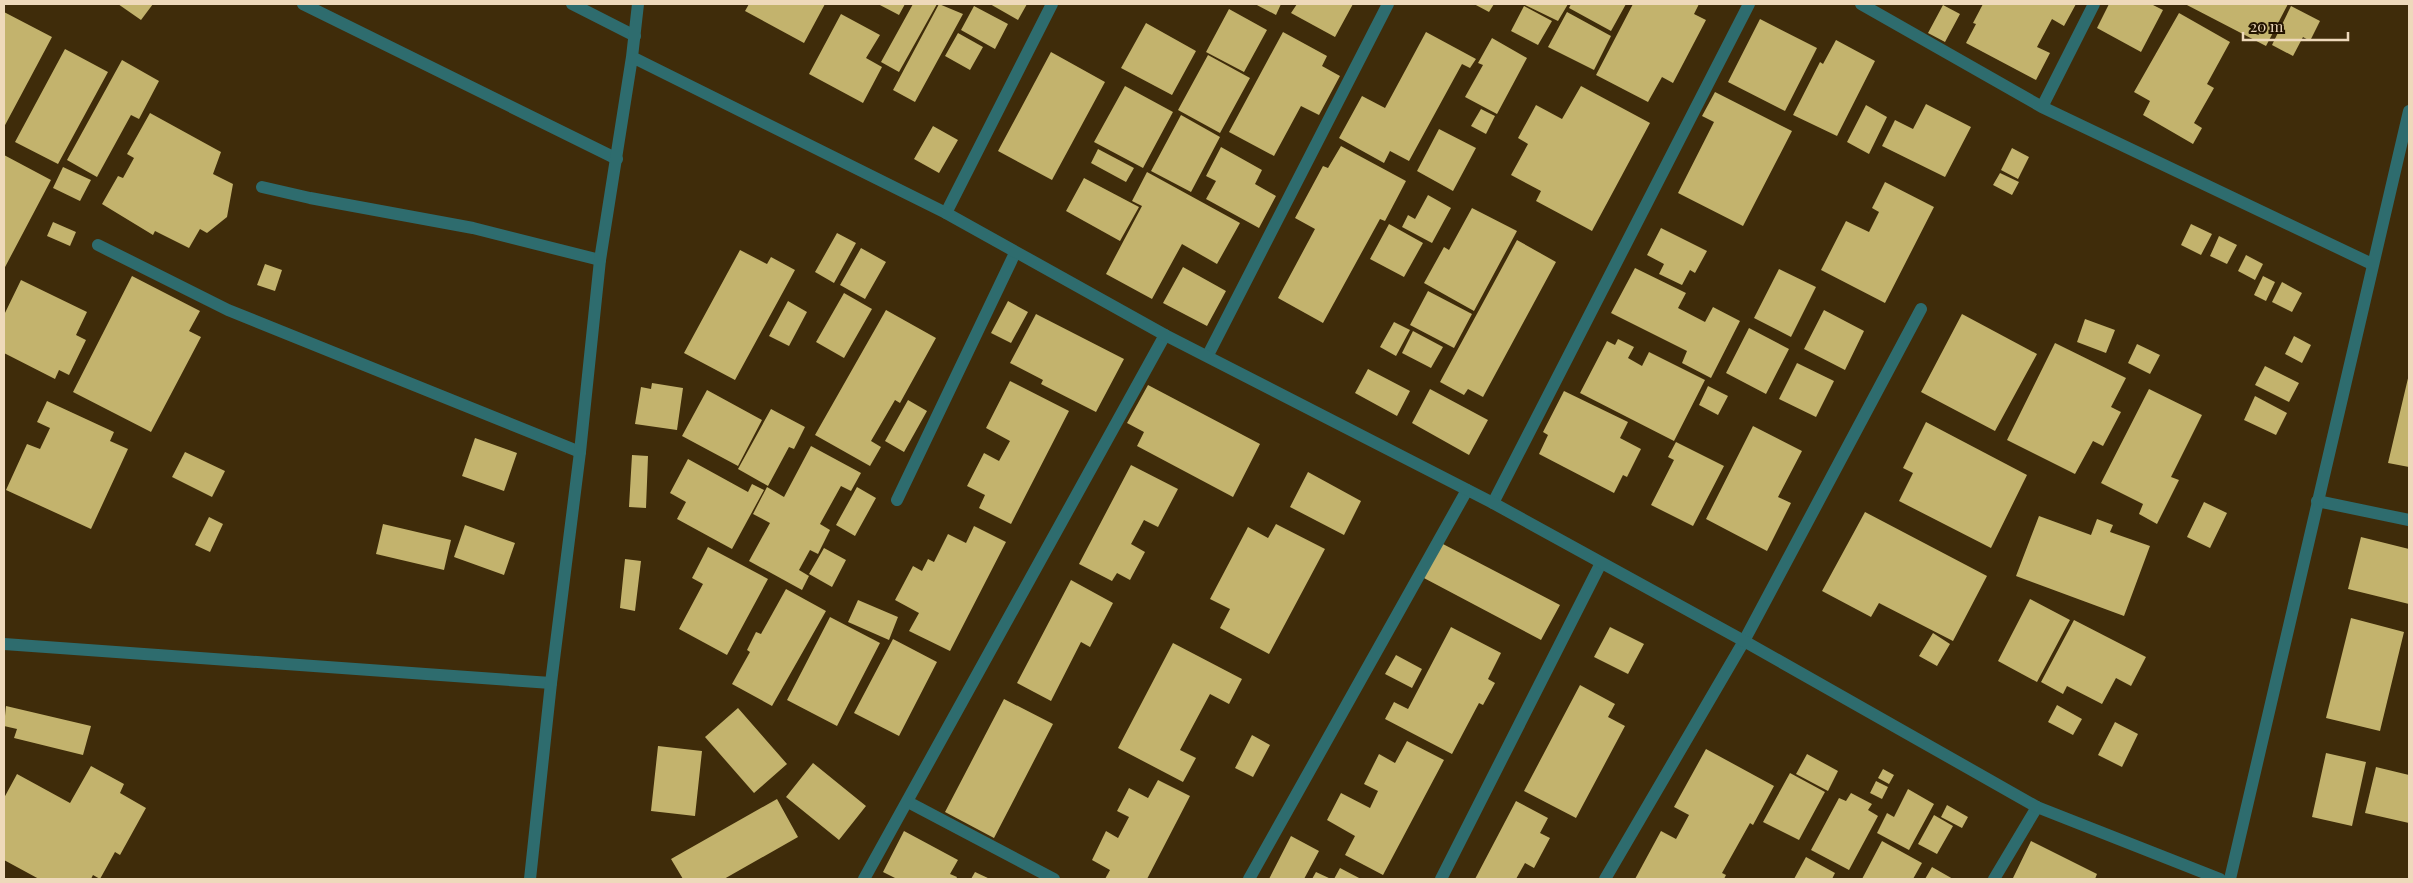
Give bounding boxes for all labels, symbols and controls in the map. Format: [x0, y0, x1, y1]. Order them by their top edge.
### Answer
scale bar [2243, 10, 2348, 42]
text: 20 m [2250, 16, 2284, 36]

